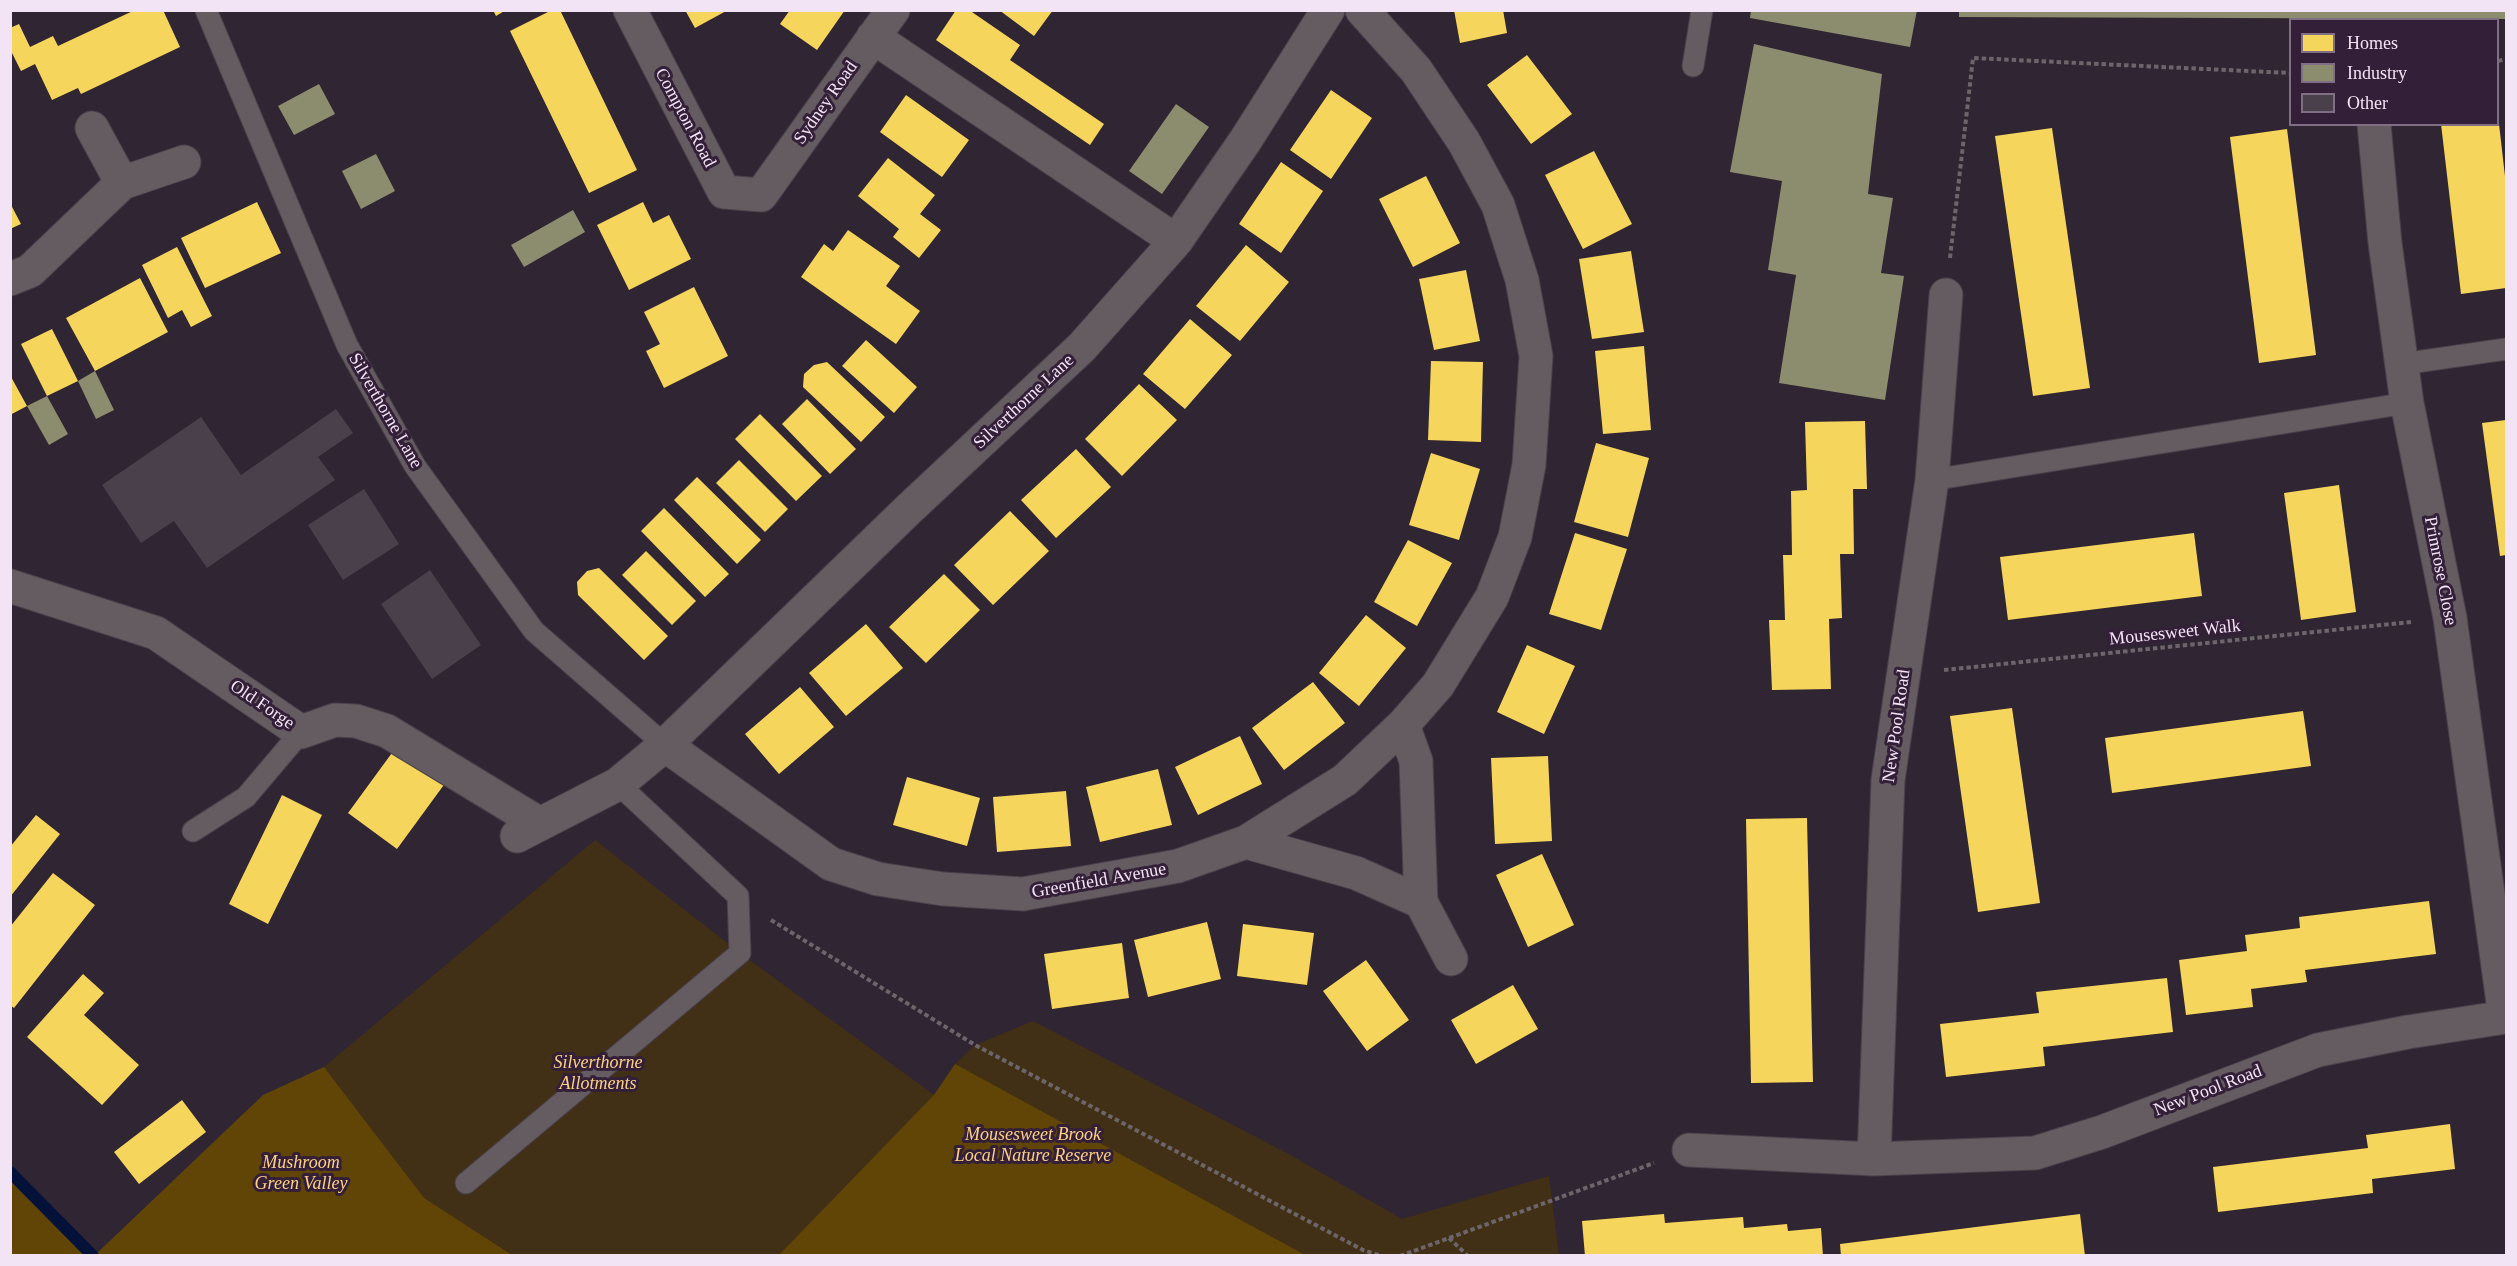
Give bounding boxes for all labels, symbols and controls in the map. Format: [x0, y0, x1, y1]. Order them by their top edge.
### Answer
legend [2289, 18, 2499, 126]
text: Homes [2347, 33, 2398, 53]
street label: Sydney Road [789, 57, 863, 149]
text: Industry [2347, 63, 2407, 83]
street label: Compton Road [650, 65, 720, 171]
text: Other [2347, 93, 2388, 113]
street label: Silverthorne Lane [343, 350, 427, 472]
street label: Silverthorne Lane [969, 350, 1079, 454]
street label: Primrose Close [2419, 515, 2461, 627]
street label: Mousesweet Walk [2108, 615, 2242, 651]
street label: New Pool Road [1878, 668, 1916, 784]
street label: Old Forge [226, 676, 298, 734]
street label: Greenfield Avenue [1030, 859, 1168, 903]
park label: Silverthorne Allotments [554, 1052, 642, 1094]
street label: New Pool Road [2151, 1060, 2265, 1122]
park label: Mousesweet Brook Local Nature Reserve [955, 1124, 1111, 1166]
park label: Mushroom Green Valley [255, 1152, 347, 1194]

